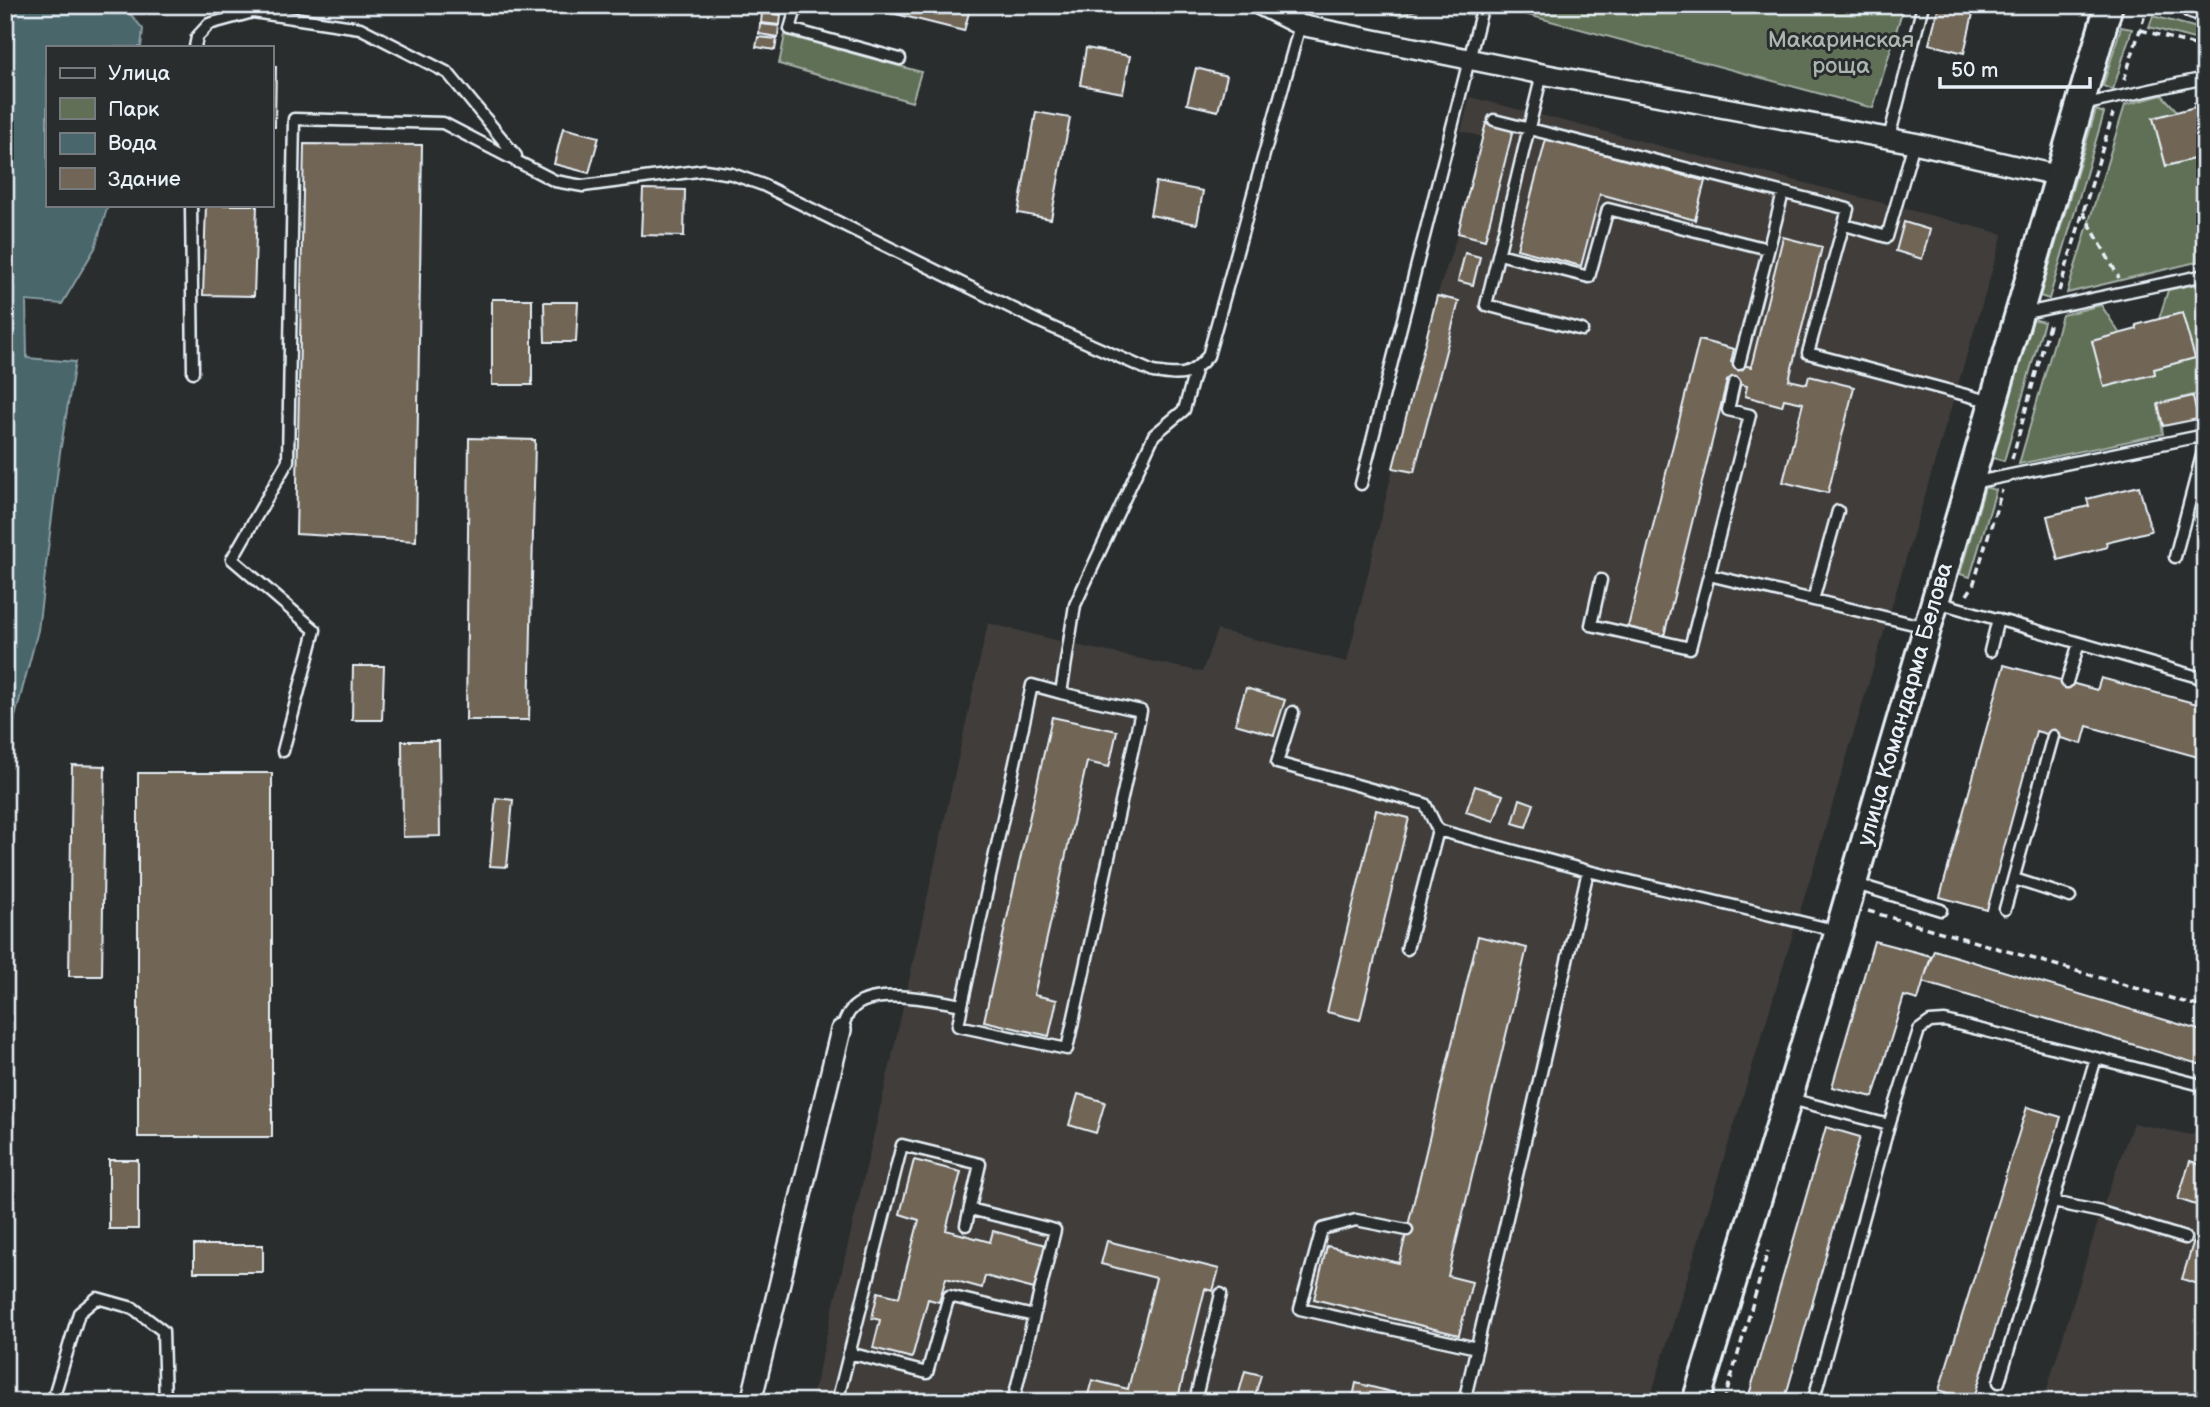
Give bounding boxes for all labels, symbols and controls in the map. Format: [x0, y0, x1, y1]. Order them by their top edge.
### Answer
park label: Макаринская роща [1768, 26, 1914, 80]
legend [46, 46, 273, 206]
scale bar [1940, 46, 2091, 90]
text: 50 m [1951, 58, 1998, 83]
text: Улица [108, 61, 171, 86]
text: Парк [108, 97, 159, 122]
text: Вода [108, 131, 157, 156]
text: Здание [108, 167, 181, 192]
street label: улица Командарма Белова [1851, 559, 1959, 849]

